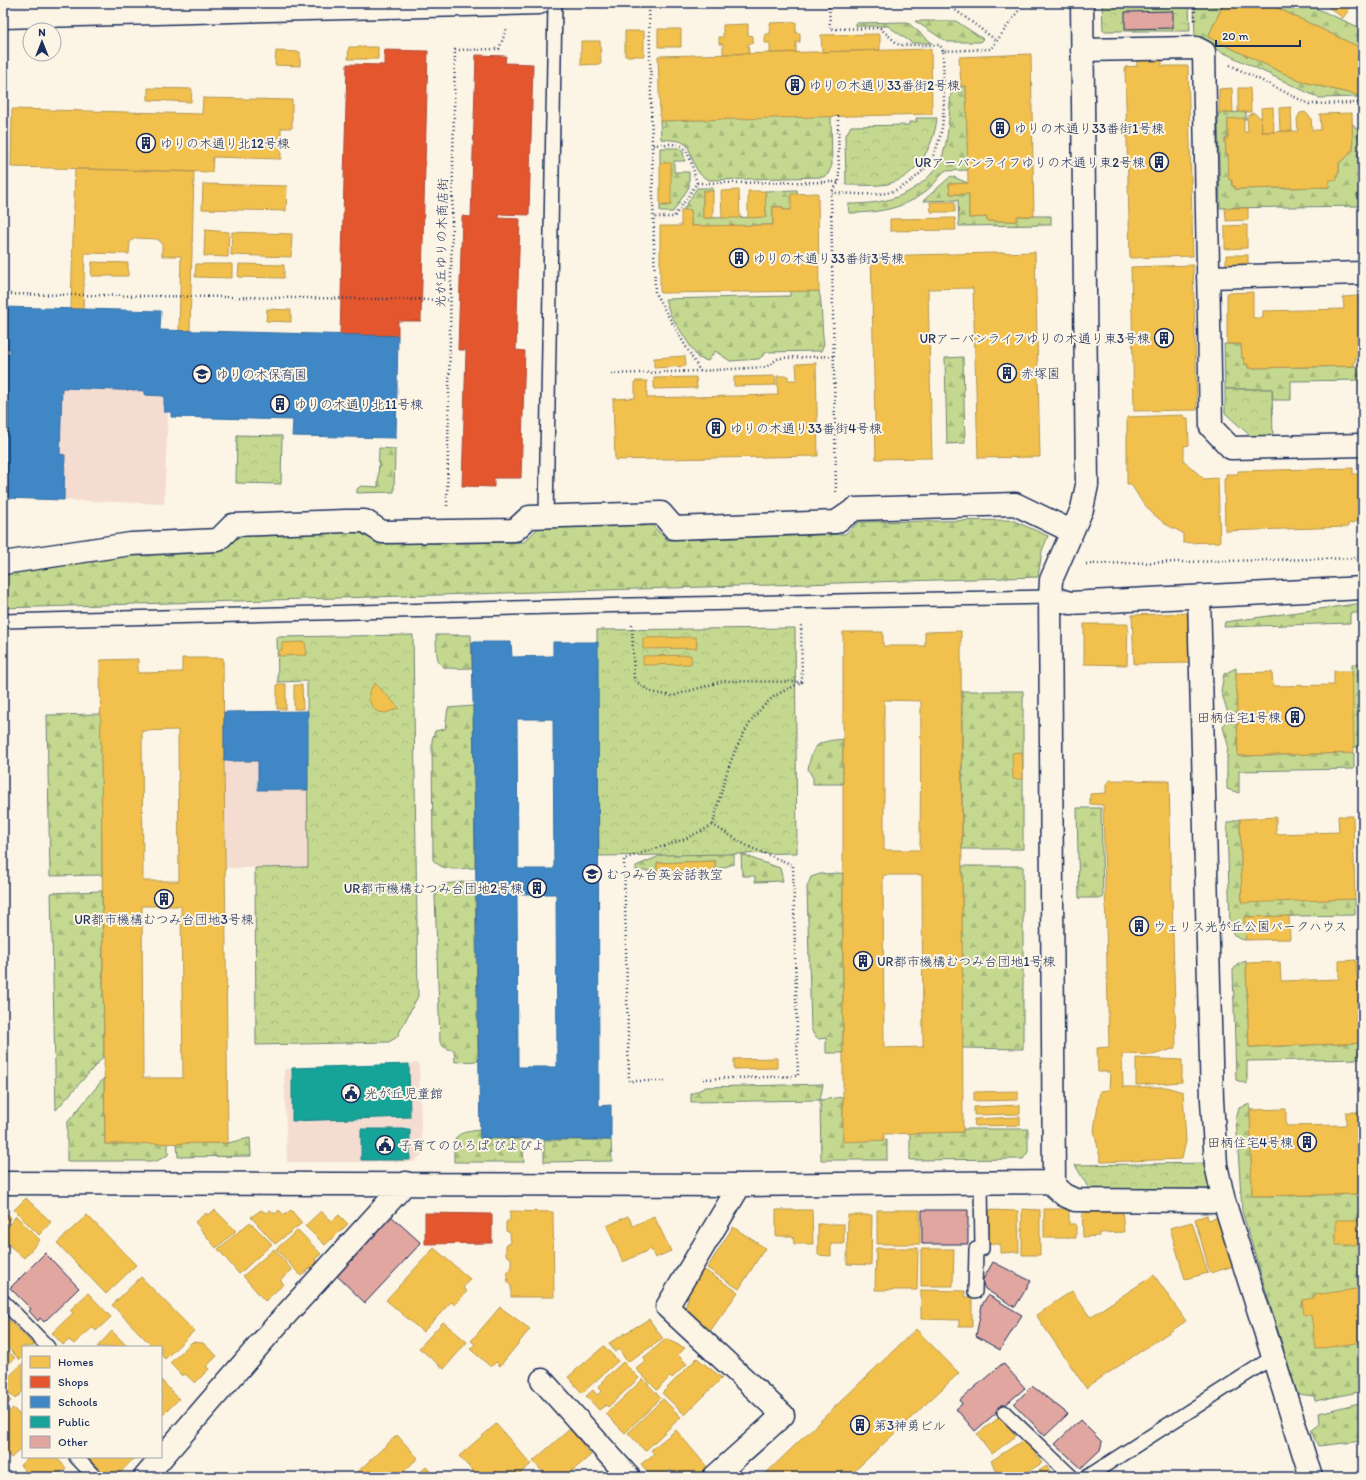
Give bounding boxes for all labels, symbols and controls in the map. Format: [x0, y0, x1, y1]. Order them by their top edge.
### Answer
north arrow [22, 22, 62, 62]
scale bar [1216, 22, 1300, 48]
text: N [38, 26, 46, 39]
text: 20 m [1222, 29, 1249, 43]
building icon: ゆりの木通り33番街2号棟 [784, 74, 806, 96]
place label: ゆりの木通り33番街2号棟 [809, 78, 960, 93]
building icon: ゆりの木通り33番街1号棟 [989, 117, 1011, 139]
place label: ゆりの木通り33番街1号棟 [1014, 121, 1164, 136]
building icon: ゆりの木通り北12号棟 [135, 132, 157, 154]
place label: ゆりの木通り北12号棟 [160, 136, 290, 151]
building icon: URアーバンライフゆりの木通り東2号棟 [1148, 151, 1170, 173]
place label: URアーバンライフゆりの木通り東2号棟 [915, 155, 1145, 170]
street label: 光が丘ゆりの木商店街 [433, 178, 450, 308]
building icon: ゆりの木通り33番街3号棟 [728, 247, 750, 269]
place label: ゆりの木通り33番街3号棟 [753, 251, 904, 266]
building icon: URアーバンライフゆりの木通り東3号棟 [1153, 327, 1175, 349]
place label: URアーバンライフゆりの木通り東3号棟 [919, 331, 1150, 346]
building icon: 赤塚園 [996, 362, 1018, 384]
school or university icon: ゆりの木保育園 [191, 363, 213, 385]
place label: 赤塚園 [1021, 366, 1060, 381]
place label: ゆりの木保育園 [216, 367, 307, 382]
building icon: ゆりの木通り北11号棟 [269, 393, 291, 415]
place label: ゆりの木通り北11号棟 [294, 397, 423, 412]
building icon: ゆりの木通り33番街4号棟 [705, 417, 727, 439]
place label: ゆりの木通り33番街4号棟 [730, 421, 882, 436]
building icon: 田柄住宅1号棟 [1284, 706, 1306, 728]
place label: 田柄住宅1号棟 [1197, 710, 1281, 725]
school or university icon: むつみ台英会話教室 [581, 863, 603, 885]
place label: むつみ台英会話教室 [606, 867, 723, 882]
building icon: UR都市機構むつみ台団地2号棟 [526, 877, 548, 899]
place label: UR都市機構むつみ台団地2号棟 [344, 881, 523, 896]
building icon: UR都市機構むつみ台団地3号棟 [153, 888, 175, 910]
place label: UR都市機構むつみ台団地3号棟 [74, 912, 254, 927]
building icon: ウェリス光が丘公園パークハウス [1128, 915, 1150, 937]
place label: ウェリス光が丘公園パークハウス [1153, 919, 1347, 934]
building icon: UR都市機構むつみ台団地1号棟 [852, 950, 874, 972]
place label: UR都市機構むつみ台団地1号棟 [877, 954, 1056, 969]
public building icon: 光が丘児童館 [340, 1082, 362, 1104]
place label: 光が丘児童館 [365, 1086, 443, 1101]
building icon: 田柄住宅4号棟 [1296, 1131, 1318, 1153]
public building icon: 子育てのひろば ぴよぴよ [374, 1134, 396, 1156]
place label: 田柄住宅4号棟 [1207, 1135, 1293, 1150]
place label: 子育てのひろば ぴよぴよ [399, 1138, 545, 1153]
legend [22, 1346, 162, 1458]
text: Homes [58, 1355, 94, 1369]
text: Shops [58, 1375, 89, 1389]
text: Schools [58, 1395, 97, 1409]
building icon: 第3神勇ビル [849, 1414, 871, 1436]
text: Public [58, 1415, 90, 1429]
place label: 第3神勇ビル [874, 1418, 946, 1433]
text: Other [58, 1435, 88, 1449]

